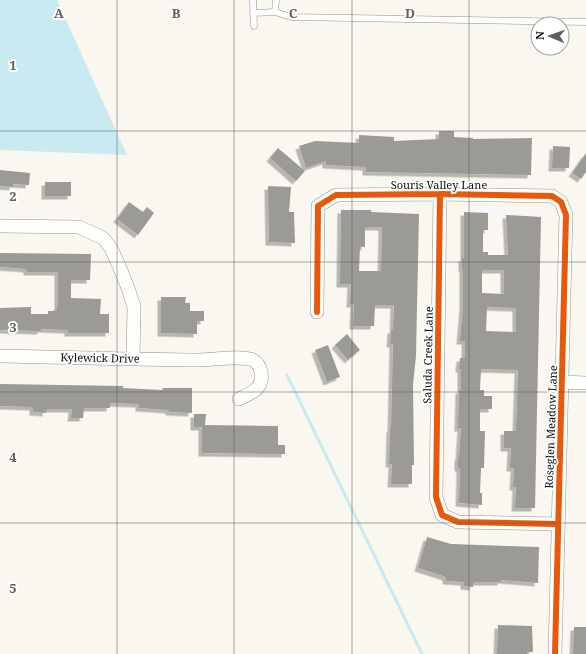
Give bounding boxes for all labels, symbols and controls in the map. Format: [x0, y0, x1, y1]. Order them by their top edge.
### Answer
text: A [54, 4, 64, 22]
text: B [172, 4, 181, 22]
text: C [289, 4, 298, 22]
text: D [405, 4, 415, 22]
north arrow [530, 16, 570, 56]
text: N [532, 31, 547, 40]
text: 1 [9, 56, 17, 74]
street label: Souris Valley Lane [391, 177, 487, 192]
text: 2 [9, 187, 17, 205]
street label: Saluda Creek Lane [419, 306, 436, 404]
text: 3 [9, 318, 17, 336]
street label: Kylewick Drive [60, 349, 140, 366]
street label: Roseglen Meadow Lane [541, 365, 560, 489]
text: 4 [9, 448, 17, 466]
text: 5 [9, 579, 17, 597]

